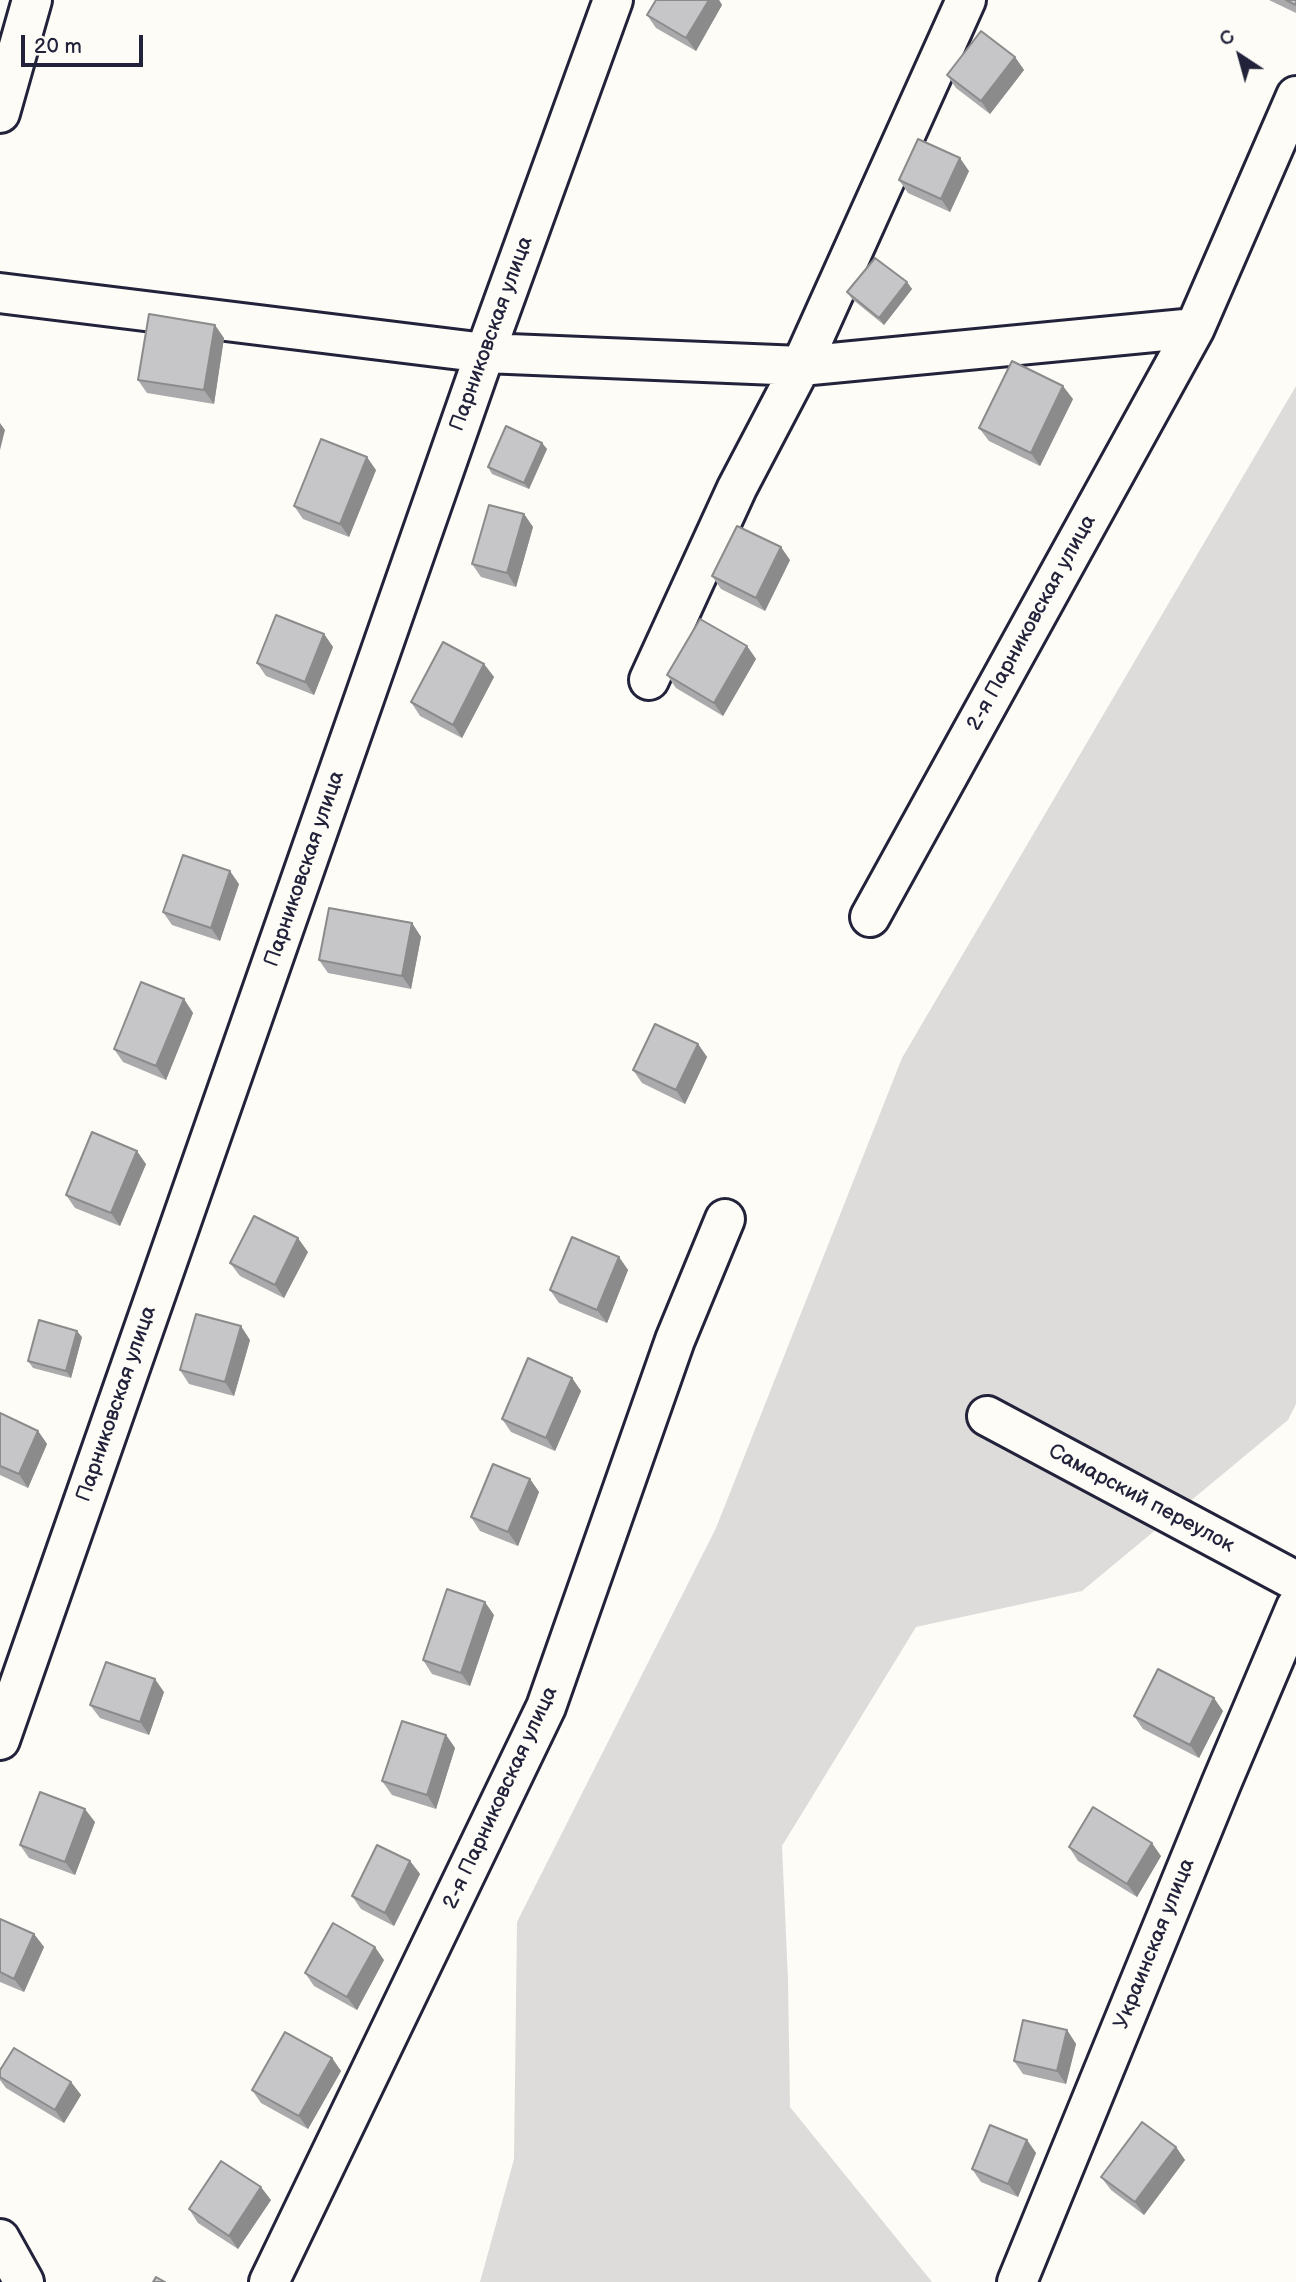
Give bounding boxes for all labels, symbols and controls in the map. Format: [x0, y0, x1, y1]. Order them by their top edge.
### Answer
scale bar [24, 21, 147, 65]
north arrow [1205, 21, 1275, 91]
text: С [1215, 25, 1239, 52]
text: 20 m [34, 34, 82, 59]
street label: Парниковская улица [445, 233, 539, 435]
street label: 2-я Парниковская улица [962, 511, 1102, 735]
street label: Парниковская улица [260, 768, 350, 970]
street label: Парниковская улица [72, 1303, 162, 1505]
street label: Самарский переулок [1044, 1439, 1238, 1559]
street label: 2-я Парниковская улица [438, 1683, 564, 1913]
street label: Украинская улица [1109, 1855, 1201, 2033]

